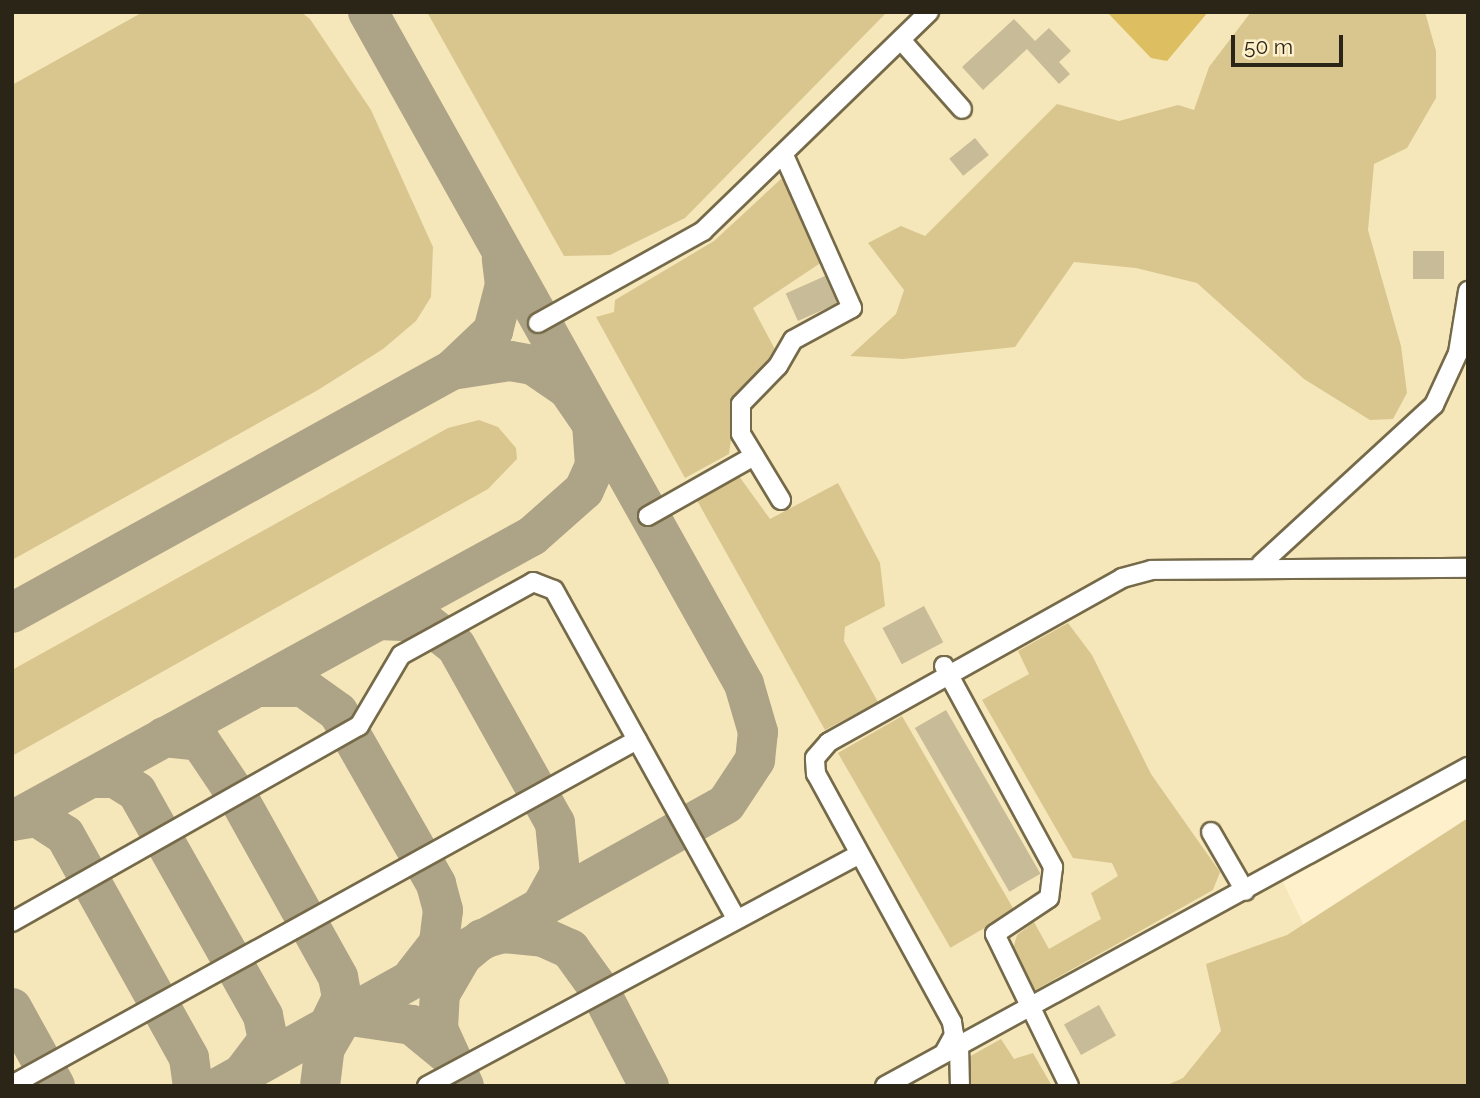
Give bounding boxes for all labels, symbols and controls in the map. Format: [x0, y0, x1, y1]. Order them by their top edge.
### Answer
scale bar [1235, 21, 1347, 65]
text: 50 m [1244, 34, 1293, 59]

